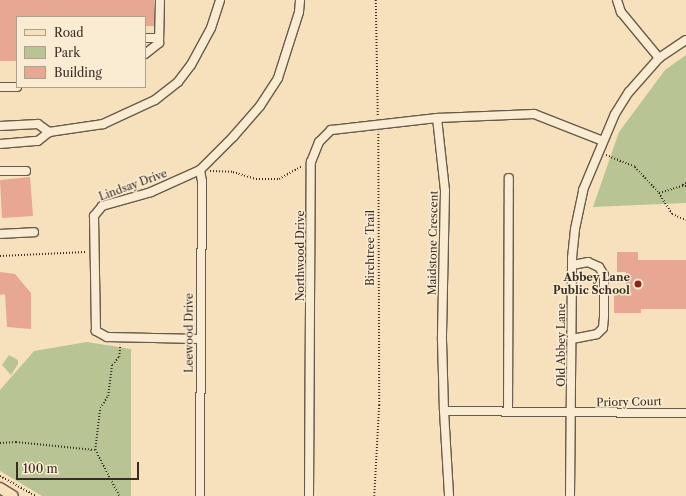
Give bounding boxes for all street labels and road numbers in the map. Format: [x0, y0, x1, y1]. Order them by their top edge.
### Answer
street label: Lindsay Drive [97, 166, 169, 204]
street label: Maidstone Crescent [425, 190, 441, 296]
street label: Northwood Drive [293, 210, 307, 302]
street label: Birchtree Trail [363, 210, 377, 286]
street label: Leewood Drive [182, 293, 196, 373]
street label: Old Abbey Lane [554, 303, 568, 387]
street label: Priory Court [596, 395, 662, 409]

